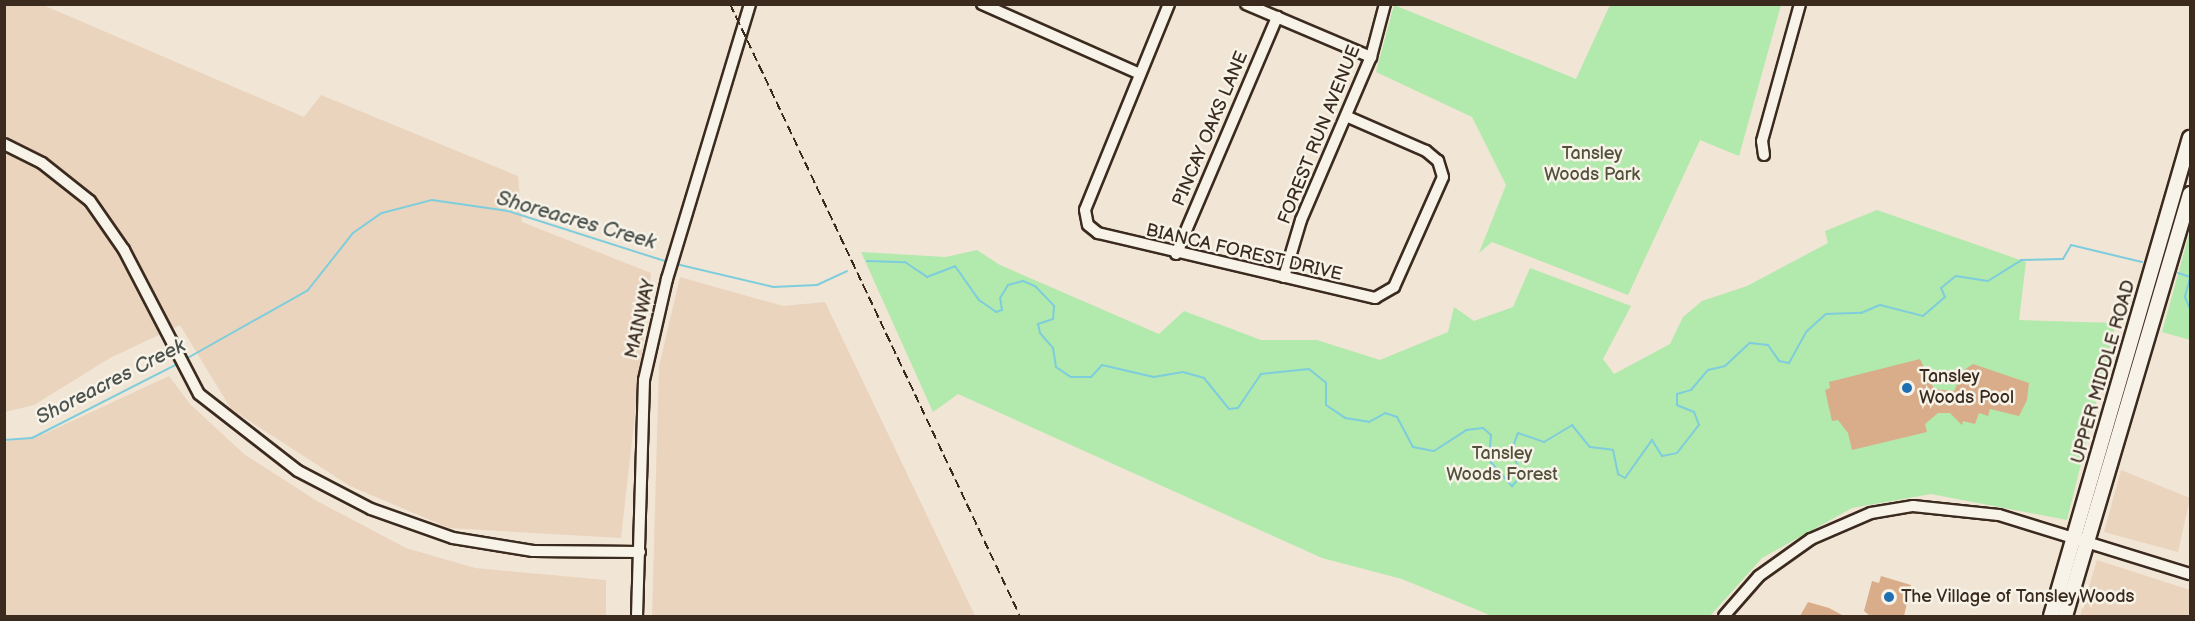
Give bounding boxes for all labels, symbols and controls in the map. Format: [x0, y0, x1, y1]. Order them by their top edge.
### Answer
street label: FOREST RUN AVENUE [1274, 43, 1366, 227]
street label: PINCAY OAKS LANE [1169, 48, 1253, 210]
park label: Tansley Woods Park [1544, 144, 1640, 186]
water label: Shoreacres Creek [494, 187, 658, 255]
street label: BIANCA FOREST DRIVE [1144, 220, 1344, 286]
street label: MAINWAY [621, 277, 661, 361]
street label: UPPER MIDDLE ROAD [2067, 278, 2141, 466]
water label: Shoreacres Creek [32, 334, 190, 430]
place label: Tansley Woods Pool [1919, 367, 2014, 410]
marker: Tansley Woods Pool [1900, 381, 1914, 395]
park label: Tansley Woods Forest [1446, 444, 1558, 486]
place label: The Village of Tansley Woods [1901, 586, 2137, 608]
marker: The Village of Tansley Woods [1882, 590, 1896, 604]

